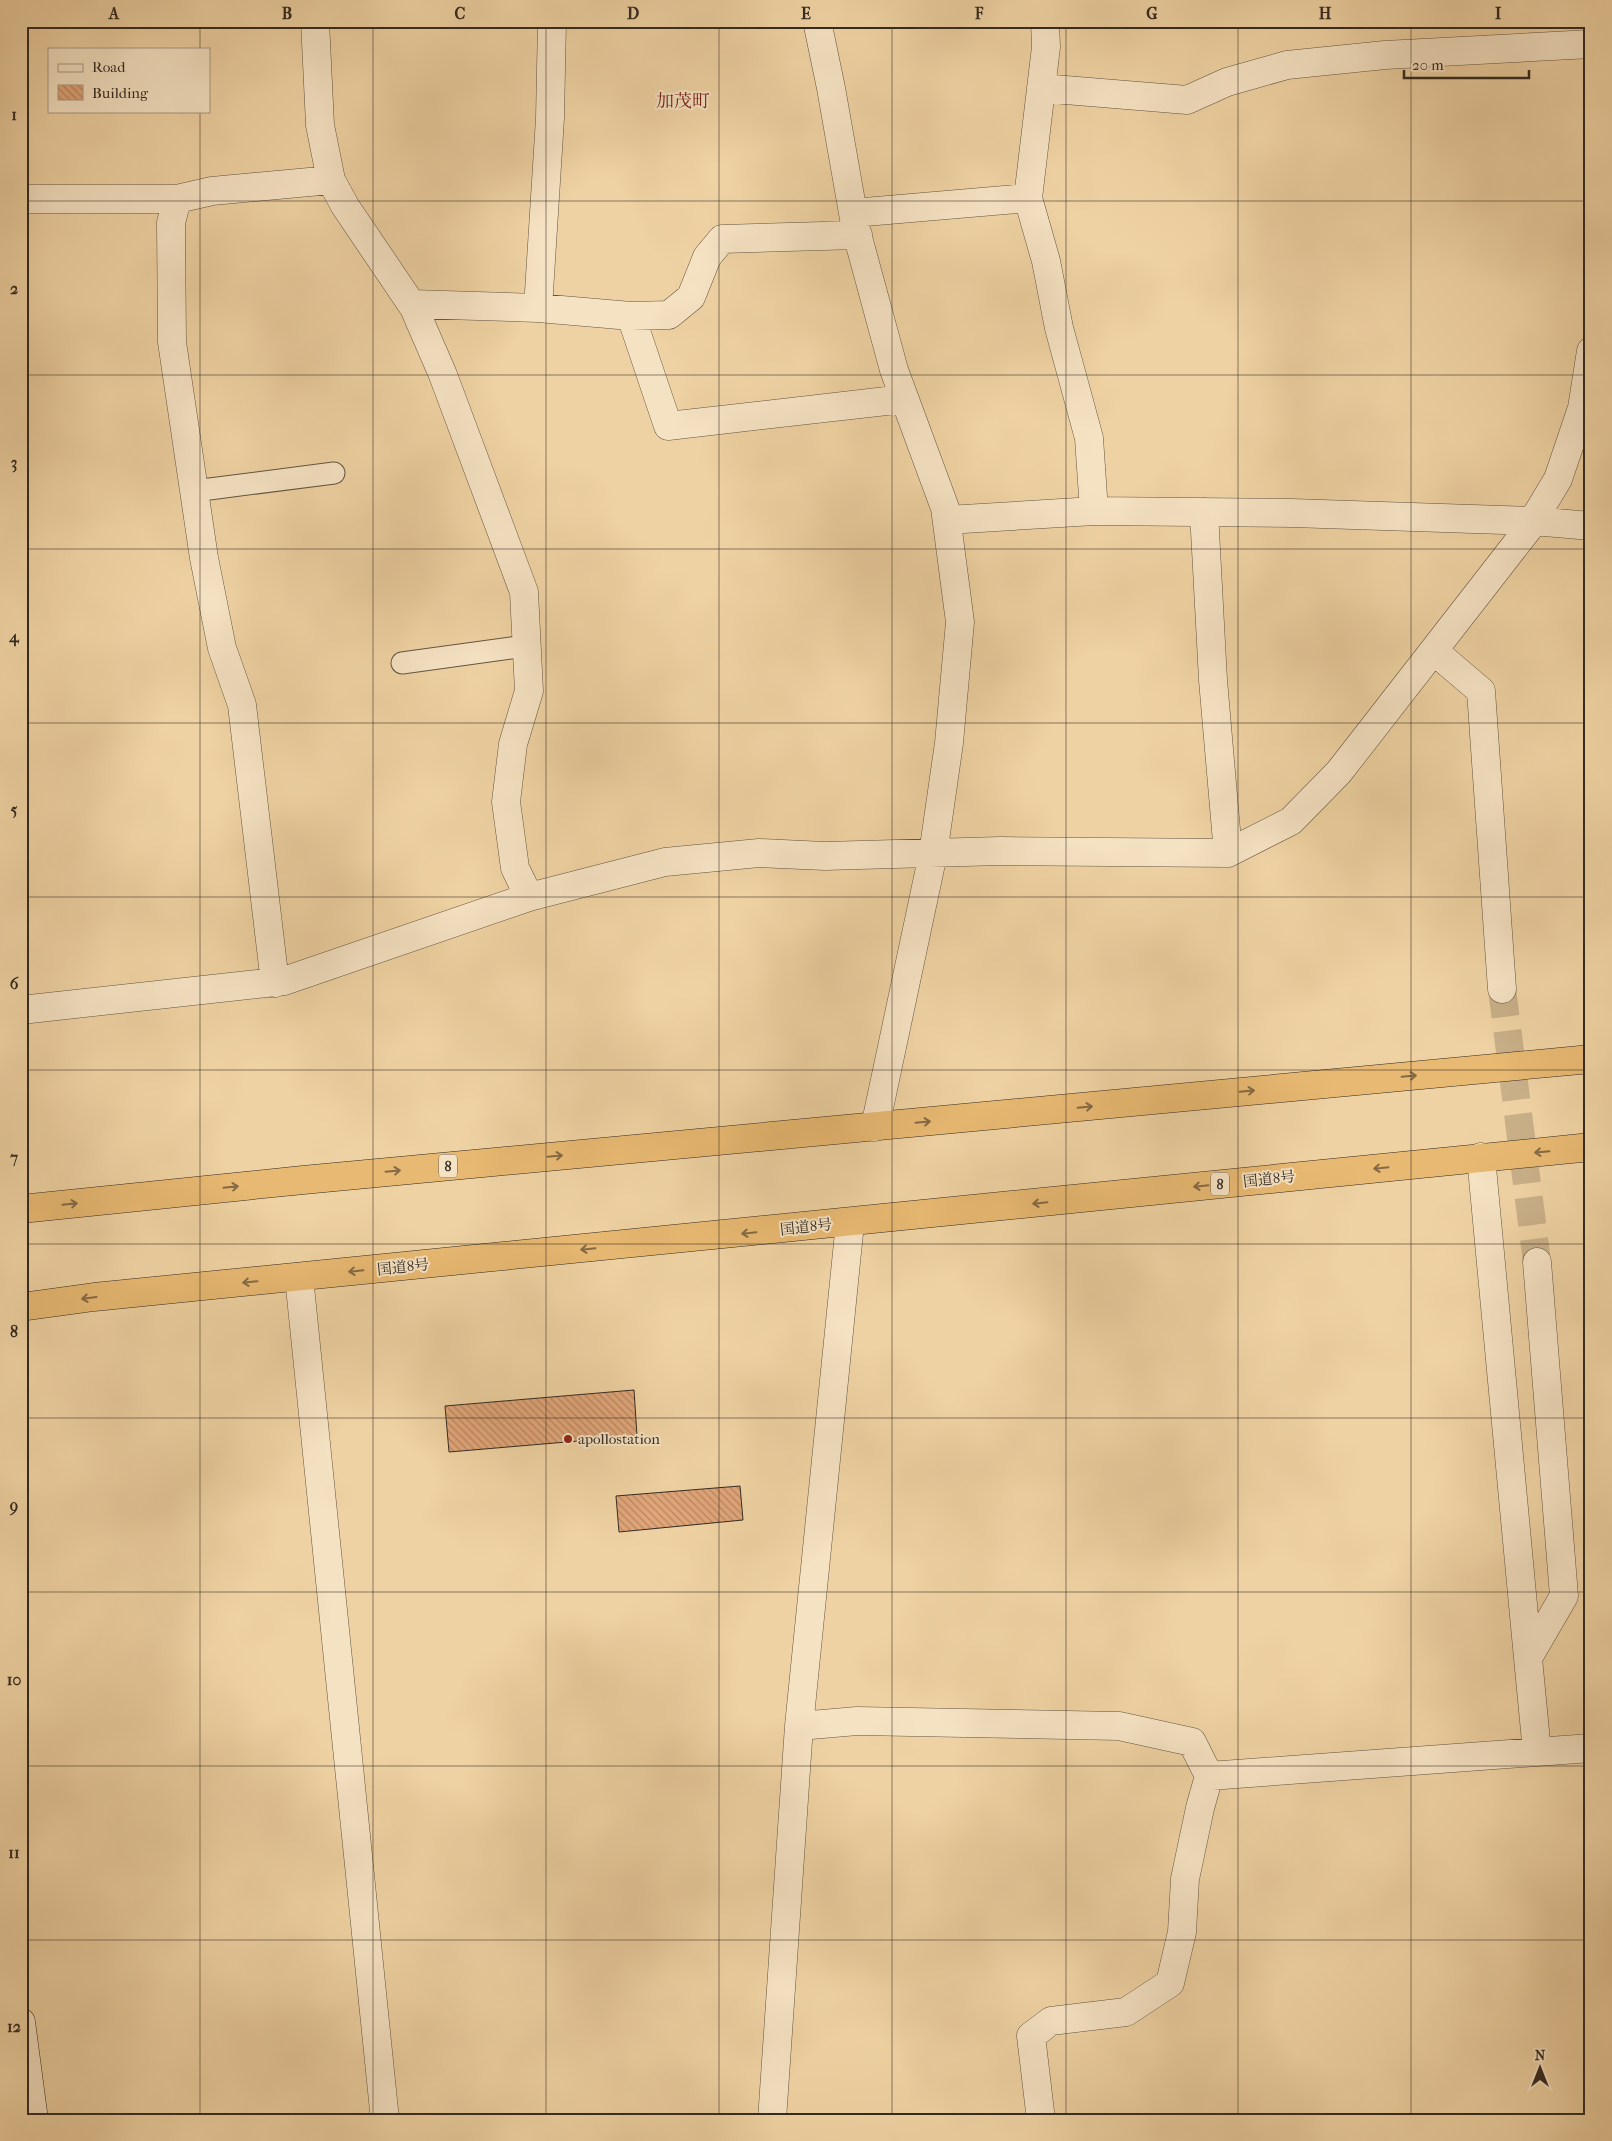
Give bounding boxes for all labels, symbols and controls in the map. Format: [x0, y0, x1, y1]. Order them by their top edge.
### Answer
text: A [108, 4, 120, 23]
text: B [282, 4, 292, 23]
text: C [455, 4, 466, 23]
text: D [627, 4, 639, 23]
text: E [801, 4, 811, 23]
text: F [974, 4, 984, 23]
text: G [1146, 4, 1158, 23]
text: H [1319, 4, 1332, 23]
text: I [1495, 4, 1502, 23]
legend [48, 48, 210, 112]
scale bar [1404, 48, 1530, 80]
text: 20 m [1412, 56, 1444, 74]
text: Road [92, 58, 126, 76]
text: Building [92, 84, 149, 102]
district label: 加茂町 [656, 91, 710, 112]
text: 1 [11, 105, 17, 124]
text: 2 [10, 279, 18, 298]
text: 3 [11, 453, 17, 473]
text: 4 [8, 627, 20, 647]
text: 5 [11, 800, 18, 819]
text: 6 [10, 974, 19, 993]
one-way arrow [1400, 1071, 1416, 1081]
one-way arrow [1239, 1087, 1255, 1096]
one-way arrow [1077, 1102, 1093, 1112]
one-way arrow [915, 1117, 931, 1127]
one-way arrow [1535, 1147, 1551, 1156]
text: 7 [9, 1148, 18, 1167]
one-way arrow [547, 1152, 563, 1161]
road number: 8 [439, 1154, 457, 1178]
one-way arrow [1373, 1163, 1389, 1173]
one-way arrow [385, 1167, 401, 1176]
street label: 国道8号 [1242, 1167, 1296, 1191]
road number: 8 [1211, 1172, 1229, 1196]
one-way arrow [1194, 1181, 1210, 1191]
one-way arrow [223, 1182, 239, 1192]
one-way arrow [1032, 1198, 1048, 1208]
one-way arrow [61, 1199, 77, 1209]
street label: 国道8号 [779, 1215, 833, 1239]
one-way arrow [742, 1228, 758, 1238]
one-way arrow [580, 1244, 596, 1253]
street label: 国道8号 [376, 1255, 430, 1279]
one-way arrow [348, 1266, 364, 1276]
one-way arrow [243, 1277, 259, 1287]
one-way arrow [81, 1293, 97, 1303]
text: 8 [10, 1322, 18, 1341]
place label: apollostation [578, 1430, 660, 1448]
marker: apollostation [562, 1433, 574, 1445]
text: 9 [9, 1496, 18, 1516]
text: 10 [7, 1670, 21, 1689]
text: 11 [8, 1843, 20, 1862]
text: 12 [7, 2017, 21, 2036]
north arrow [1514, 2044, 1564, 2094]
text: N [1535, 2047, 1546, 2064]

